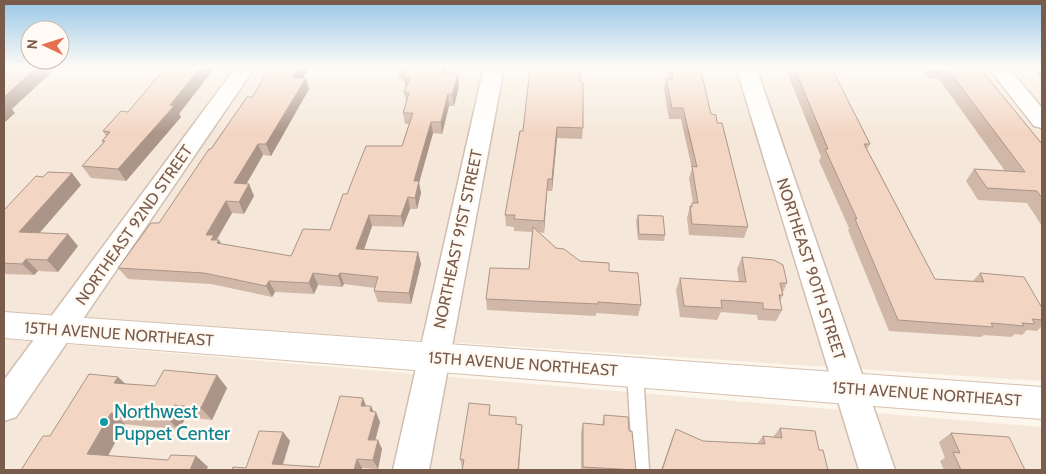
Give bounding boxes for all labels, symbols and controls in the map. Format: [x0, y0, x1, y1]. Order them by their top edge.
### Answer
north arrow [20, 20, 70, 70]
text: N [23, 39, 41, 50]
street label: NORTHEAST 92ND STREET [71, 141, 197, 309]
street label: NORTHEAST 91ST STREET [430, 147, 486, 330]
street label: NORTHEAST 90TH STREET [773, 176, 850, 363]
street label: 15TH AVENUE NORTHEAST [24, 318, 215, 350]
street label: 15TH AVENUE NORTHEAST [428, 348, 619, 380]
street label: 15TH AVENUE NORTHEAST [832, 378, 1023, 410]
place label: Northwest Puppet Center [114, 400, 230, 445]
marker: Northwest Puppet Center [98, 416, 110, 428]

